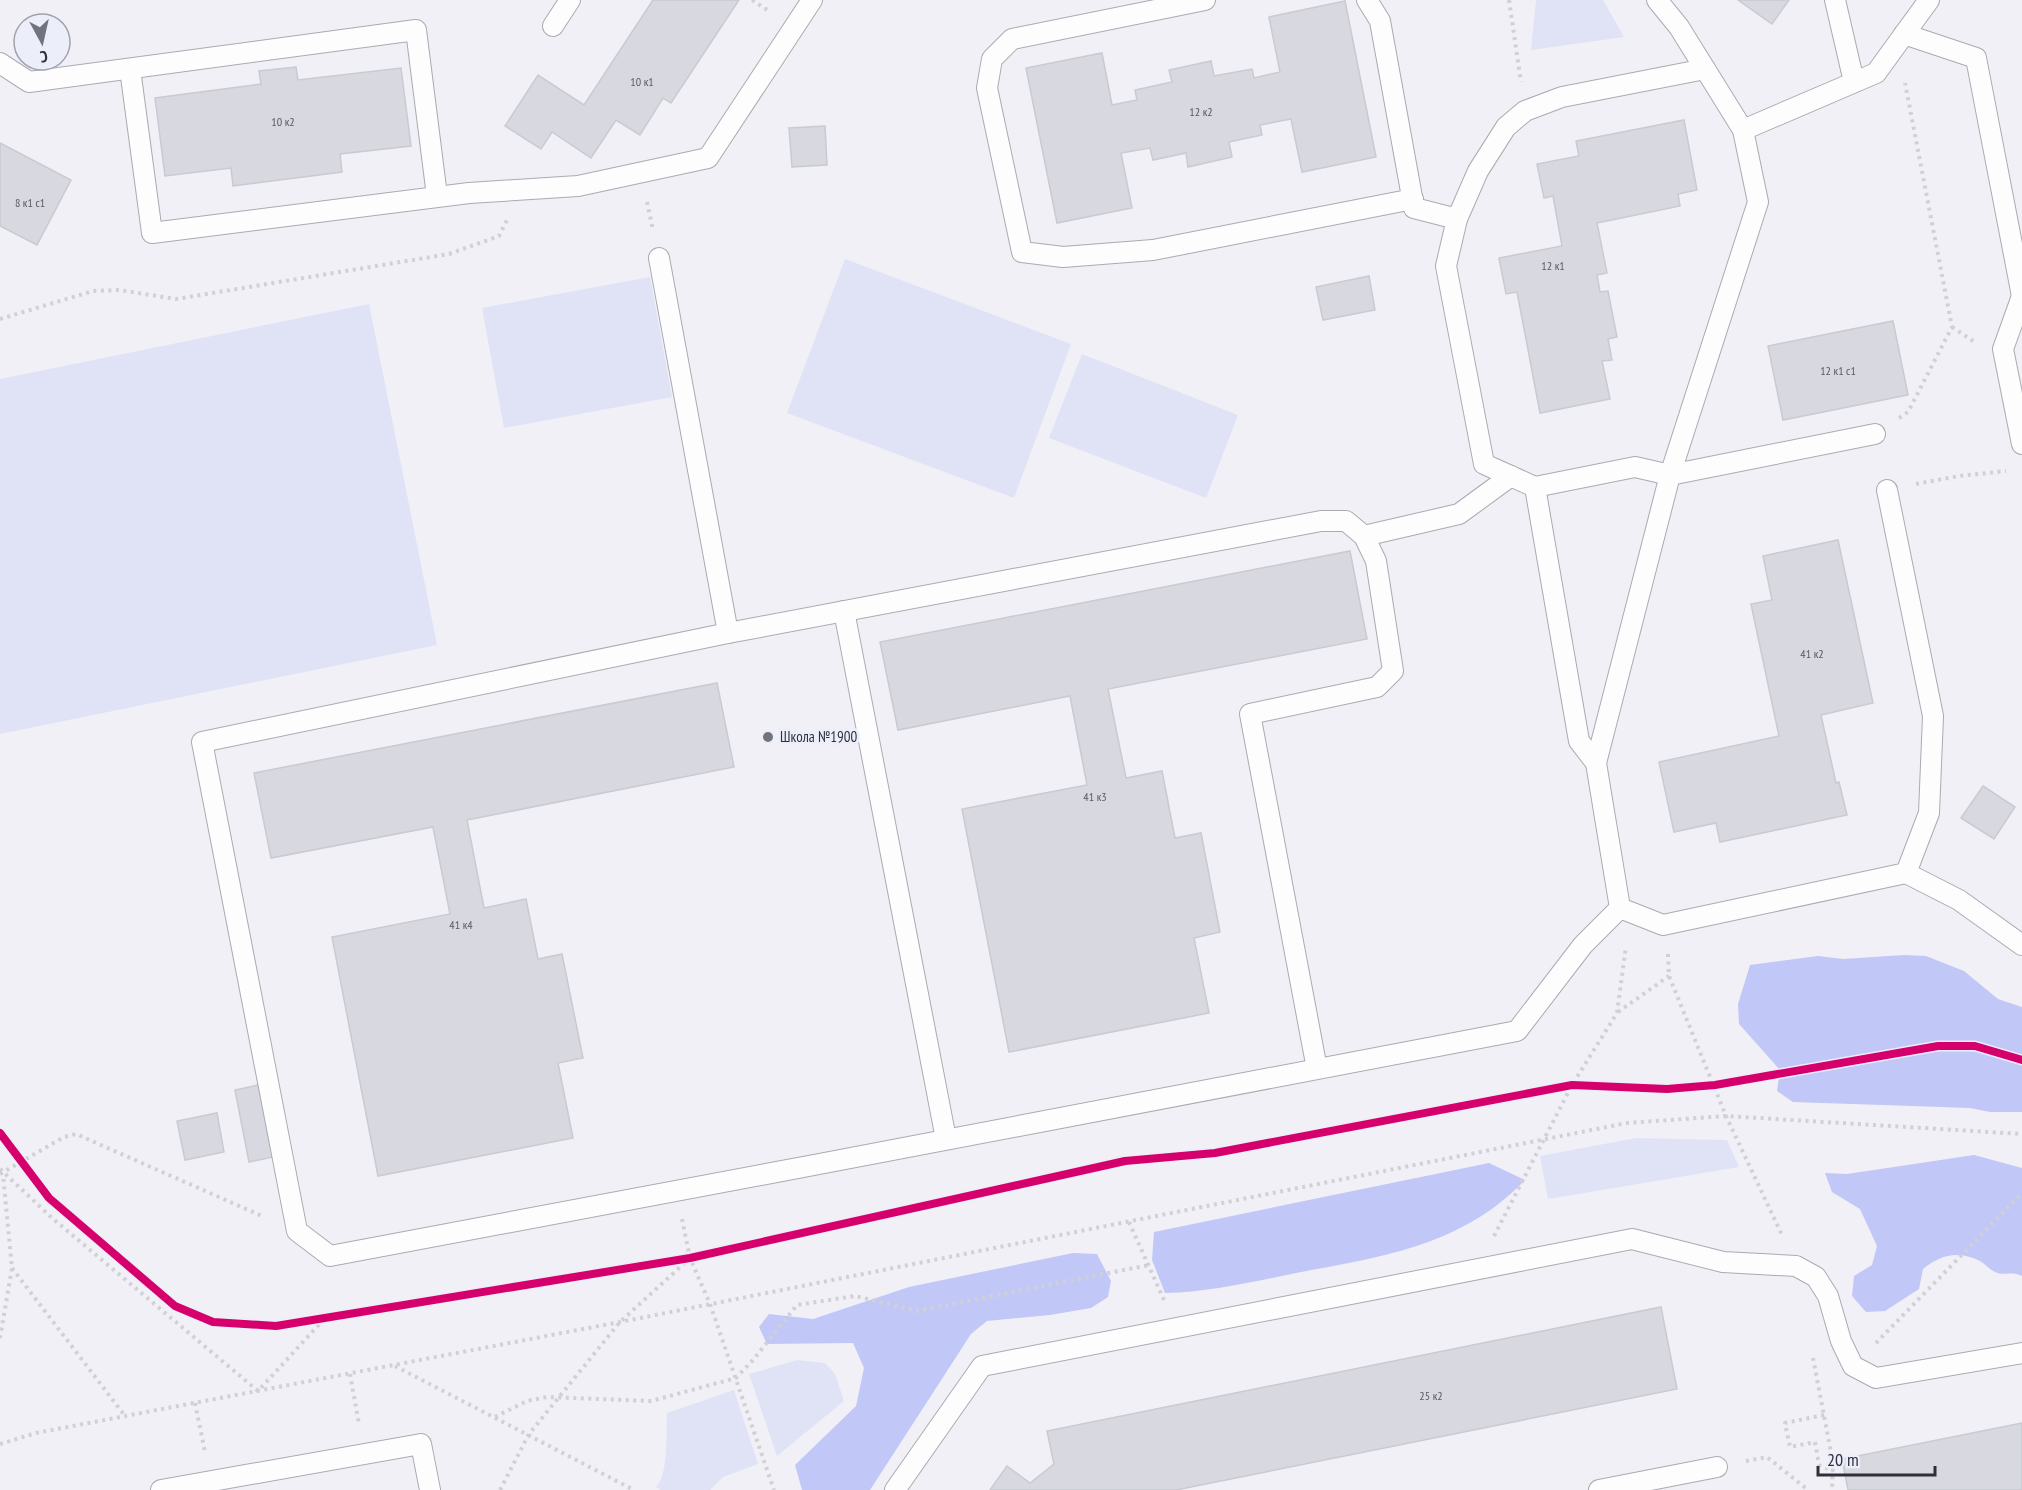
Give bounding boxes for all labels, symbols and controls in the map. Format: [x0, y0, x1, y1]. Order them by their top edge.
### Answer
north arrow [12, 12, 72, 72]
text: С [38, 46, 49, 67]
house number: 10 к1 [630, 74, 654, 89]
house number: 12 к2 [1189, 104, 1213, 119]
house number: 10 к2 [271, 114, 295, 129]
house number: 8 к1 с1 [15, 195, 45, 210]
house number: 12 к1 [1541, 258, 1565, 273]
house number: 12 к1 с1 [1820, 363, 1856, 378]
house number: 41 к2 [1800, 646, 1824, 661]
place label: Школа №1900 [780, 727, 858, 746]
marker: Школа №1900 [761, 730, 775, 744]
house number: 41 к3 [1083, 789, 1107, 804]
house number: 41 к4 [449, 917, 473, 932]
house number: 25 к2 [1419, 1388, 1443, 1403]
scale bar [1818, 1439, 1935, 1477]
text: 20 m [1827, 1448, 1859, 1471]

